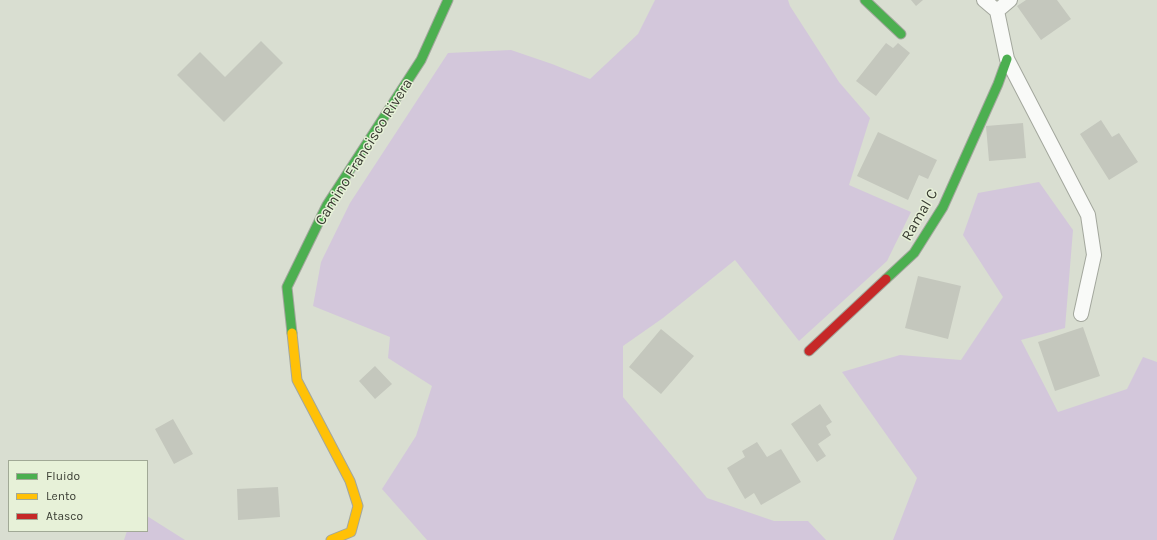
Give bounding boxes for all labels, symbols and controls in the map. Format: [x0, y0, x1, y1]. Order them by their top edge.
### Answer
street label: Camino Francisco Rivera [311, 75, 417, 229]
street label: Ramal C [898, 186, 942, 244]
legend [8, 460, 148, 532]
text: Fluido [46, 469, 80, 483]
text: Lento [46, 489, 76, 503]
text: Atasco [46, 509, 83, 523]

